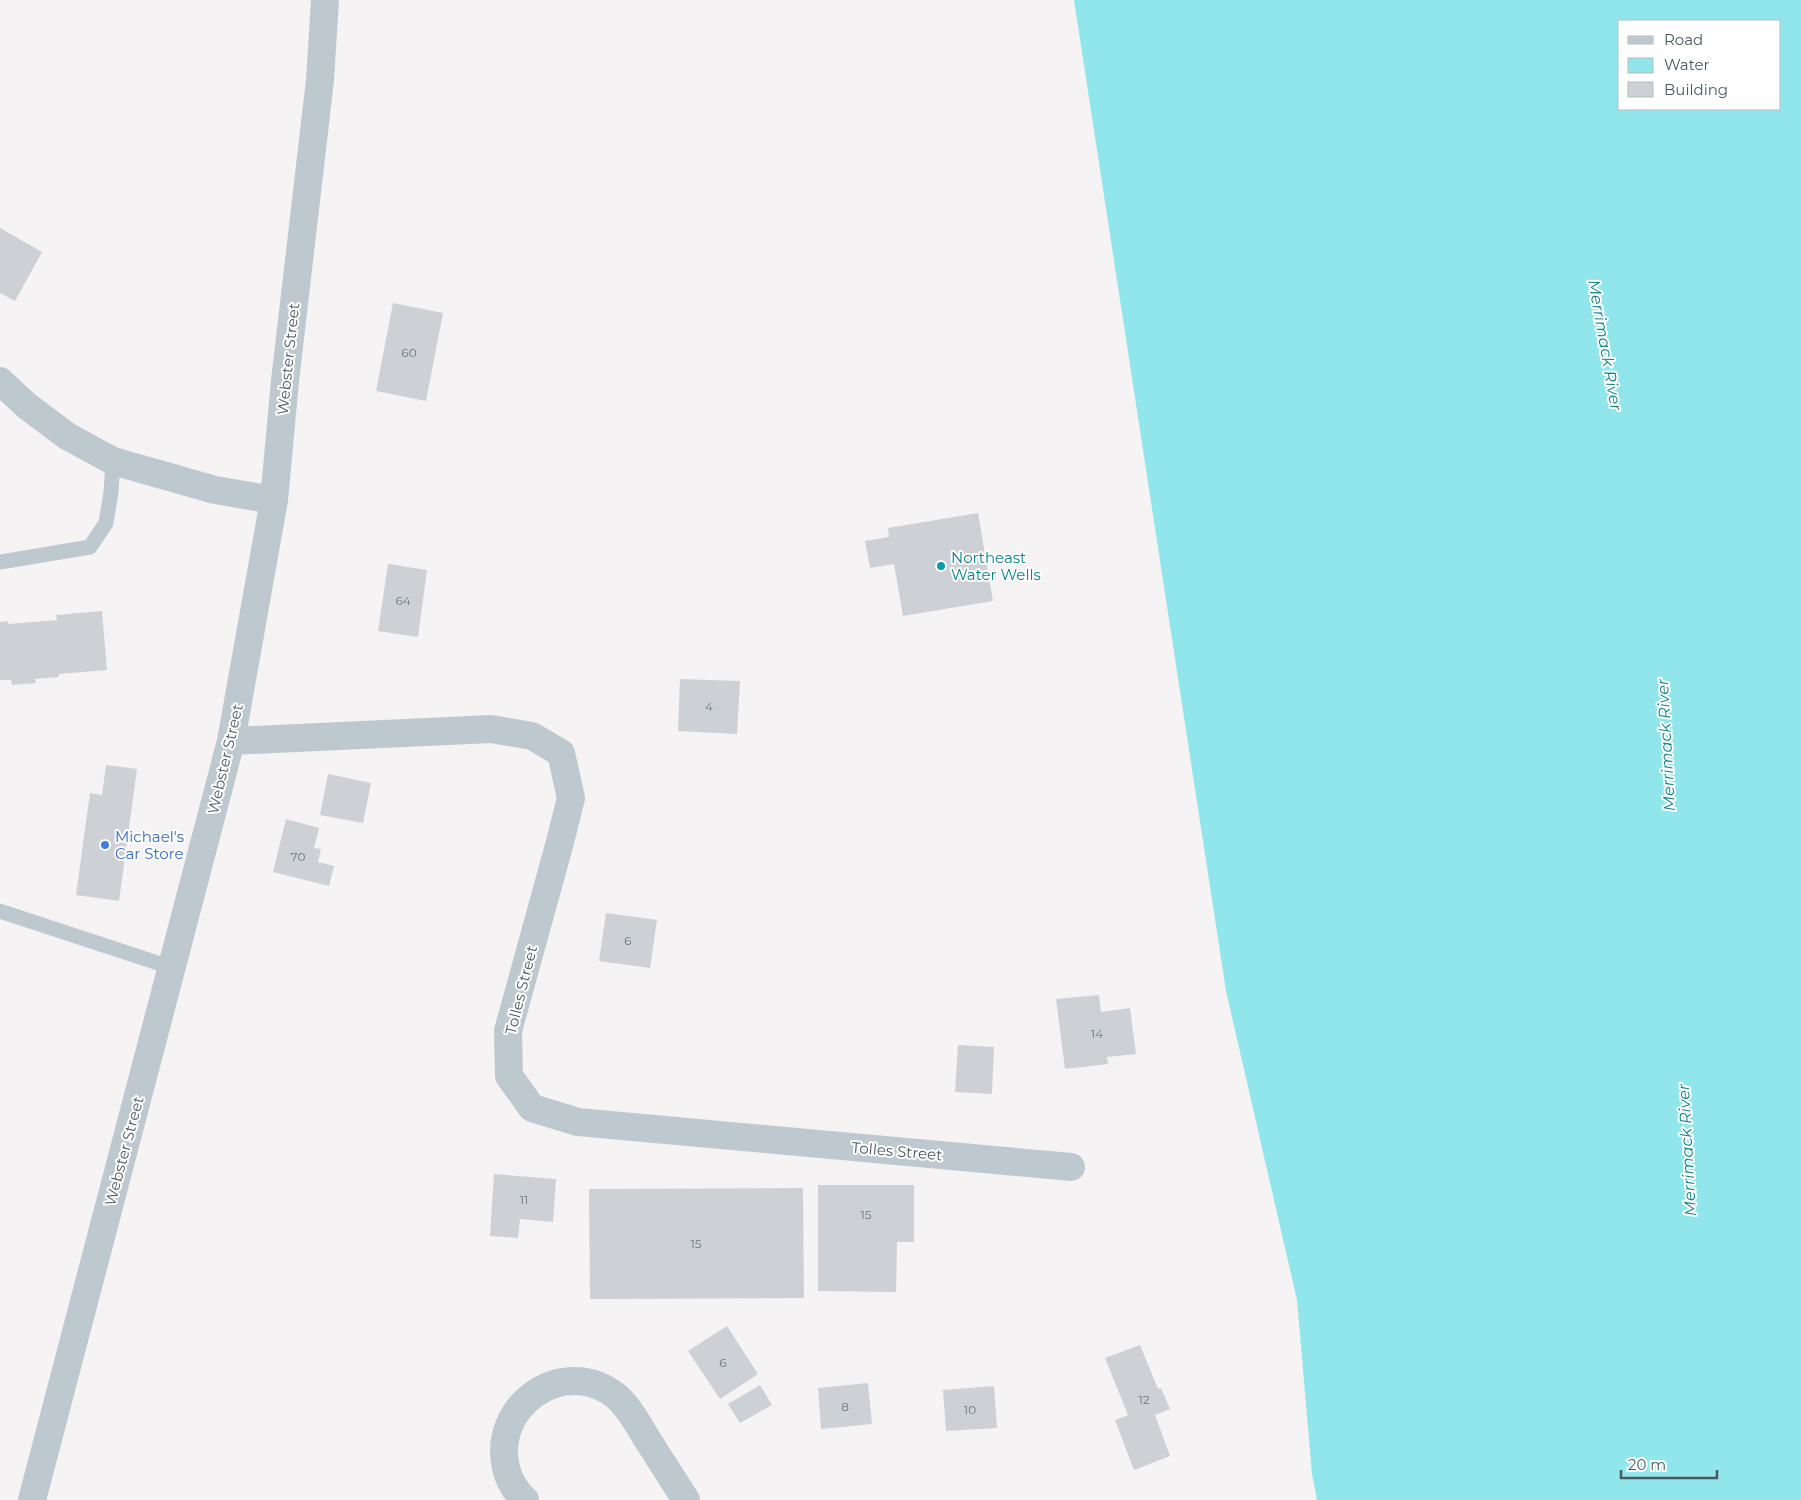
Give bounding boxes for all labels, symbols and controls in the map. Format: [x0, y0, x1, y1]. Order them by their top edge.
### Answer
legend [1618, 20, 1781, 110]
text: Road [1664, 30, 1703, 49]
text: Water [1664, 55, 1710, 74]
text: Building [1664, 80, 1728, 99]
water label: Merrimack River [1584, 278, 1626, 413]
street label: Webster Street [273, 302, 303, 416]
house number: 60 [401, 345, 417, 360]
place label: Northeast Water Wells [951, 548, 1041, 584]
marker: Northeast Water Wells [935, 560, 947, 572]
house number: 64 [395, 593, 411, 608]
water label: Merrimack River [1653, 678, 1679, 812]
house number: 4 [705, 699, 713, 714]
street label: Webster Street [203, 702, 247, 816]
place label: Michael's Car Store [115, 827, 184, 863]
marker: Michael's Car Store [99, 839, 111, 851]
house number: 70 [291, 849, 305, 864]
house number: 6 [624, 933, 632, 948]
street label: Tolles Street [501, 944, 541, 1036]
house number: 14 [1091, 1026, 1103, 1041]
water label: Merrimack River [1674, 1083, 1700, 1217]
street label: Webster Street [100, 1094, 148, 1208]
street label: Tolles Street [851, 1138, 943, 1164]
house number: 11 [520, 1192, 528, 1207]
house number: 15 [860, 1207, 872, 1222]
house number: 15 [690, 1236, 702, 1251]
house number: 6 [719, 1355, 727, 1370]
house number: 12 [1138, 1392, 1150, 1407]
house number: 8 [841, 1399, 849, 1414]
house number: 10 [964, 1402, 976, 1417]
scale bar [1621, 1448, 1717, 1480]
text: 20 m [1628, 1455, 1666, 1474]

